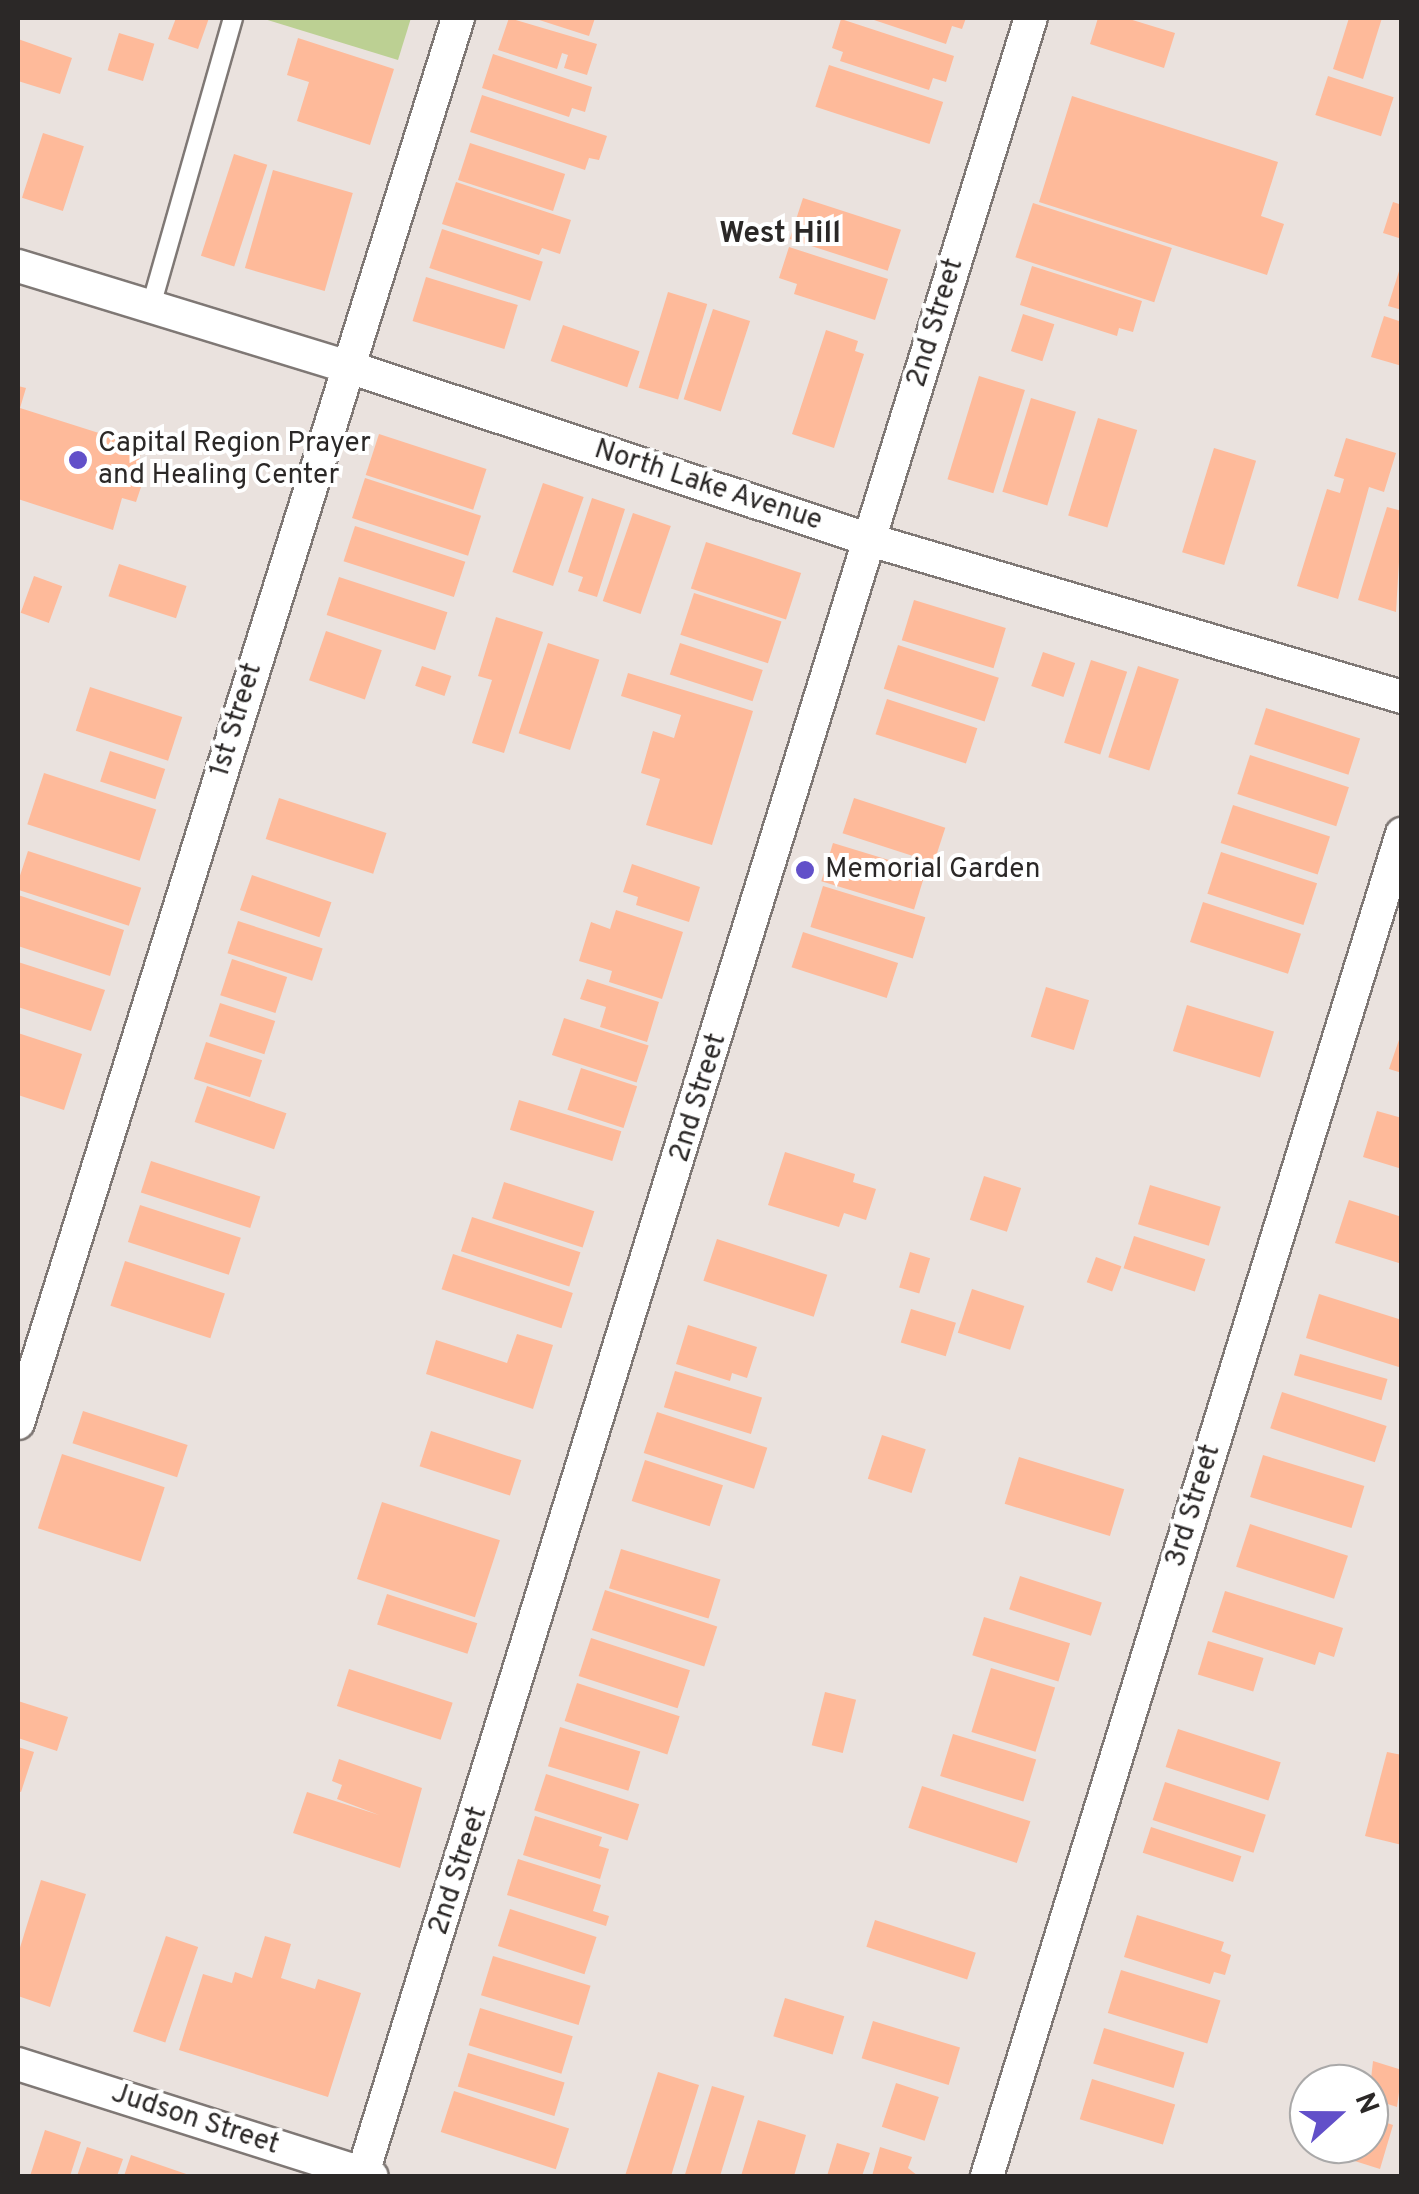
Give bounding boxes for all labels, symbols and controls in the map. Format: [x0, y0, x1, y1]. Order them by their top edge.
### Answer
district label: West Hill [719, 217, 841, 253]
street label: 2nd Street [901, 255, 971, 391]
place label: Capital Region Prayer and Healing Center [98, 427, 371, 493]
street label: North Lake Avenue [589, 433, 827, 539]
marker: Capital Region Prayer and Healing Center [67, 449, 89, 471]
street label: 1st Street [204, 659, 270, 781]
place label: Memorial Garden [825, 853, 1040, 887]
marker: Memorial Garden [794, 859, 816, 881]
street label: 2nd Street [664, 1030, 734, 1166]
street label: 3rd Street [1159, 1441, 1229, 1571]
street label: 2nd Street [423, 1803, 495, 1939]
north arrow [1289, 2064, 1389, 2164]
street label: Judson Street [107, 2077, 283, 2163]
text: N [1345, 2088, 1386, 2120]

